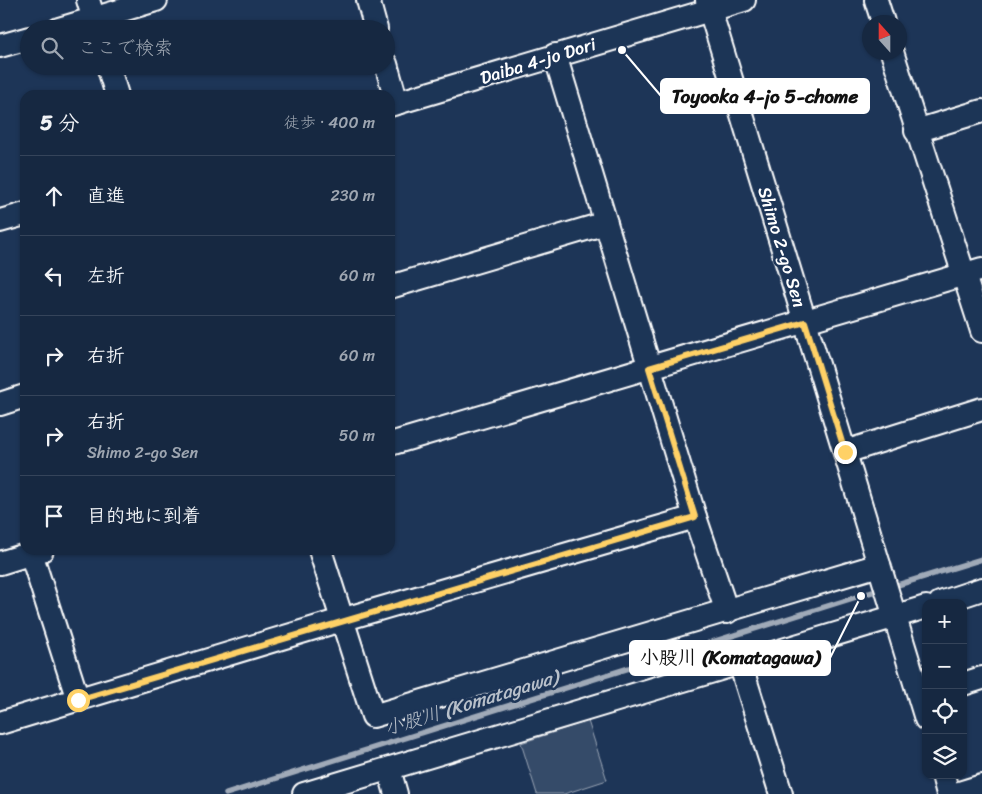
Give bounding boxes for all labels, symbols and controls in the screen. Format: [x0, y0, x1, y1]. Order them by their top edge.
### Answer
north arrow [862, 15, 907, 60]
search box [20, 20, 395, 75]
street label: Daiba 4-jo Dori [476, 28, 601, 94]
text: ここで検索 [78, 31, 173, 64]
icon: search [38, 34, 66, 62]
callout: Toyooka 4-jo 5-chome [661, 79, 869, 113]
text: Toyooka 4-jo 5-chome [672, 80, 858, 113]
text: 5 分 [40, 104, 79, 142]
text: 徒歩 · 400 m [284, 108, 375, 137]
text: 直進 [87, 179, 125, 212]
text: 230 m [330, 181, 375, 210]
icon: ahead [40, 182, 68, 210]
street label: Shimo 2-go Sen [748, 183, 816, 312]
text: 左折 [87, 259, 125, 292]
text: 60 m [339, 261, 375, 290]
icon: left [40, 262, 68, 290]
text: 右折 [87, 339, 125, 372]
text: 60 m [339, 341, 375, 370]
icon: right [40, 342, 68, 370]
text: 右折 [87, 405, 125, 438]
text: 50 m [339, 421, 375, 450]
icon: right [40, 422, 68, 450]
text: Shimo 2-go Sen [87, 438, 198, 467]
route end [834, 441, 857, 464]
text: 目的地に到着 [87, 499, 201, 532]
icon: arrive [40, 502, 68, 530]
map controls [922, 599, 967, 779]
button: + [922, 599, 967, 644]
callout: 小股川 (Komatagawa) [630, 641, 830, 675]
text: 小股川 (Komatagawa) [640, 641, 821, 674]
button: − [922, 644, 967, 689]
water label: 小股川 (Komatagawa) [380, 659, 565, 745]
route start [67, 689, 90, 712]
button: locate [922, 689, 967, 734]
button: layers [922, 734, 967, 779]

